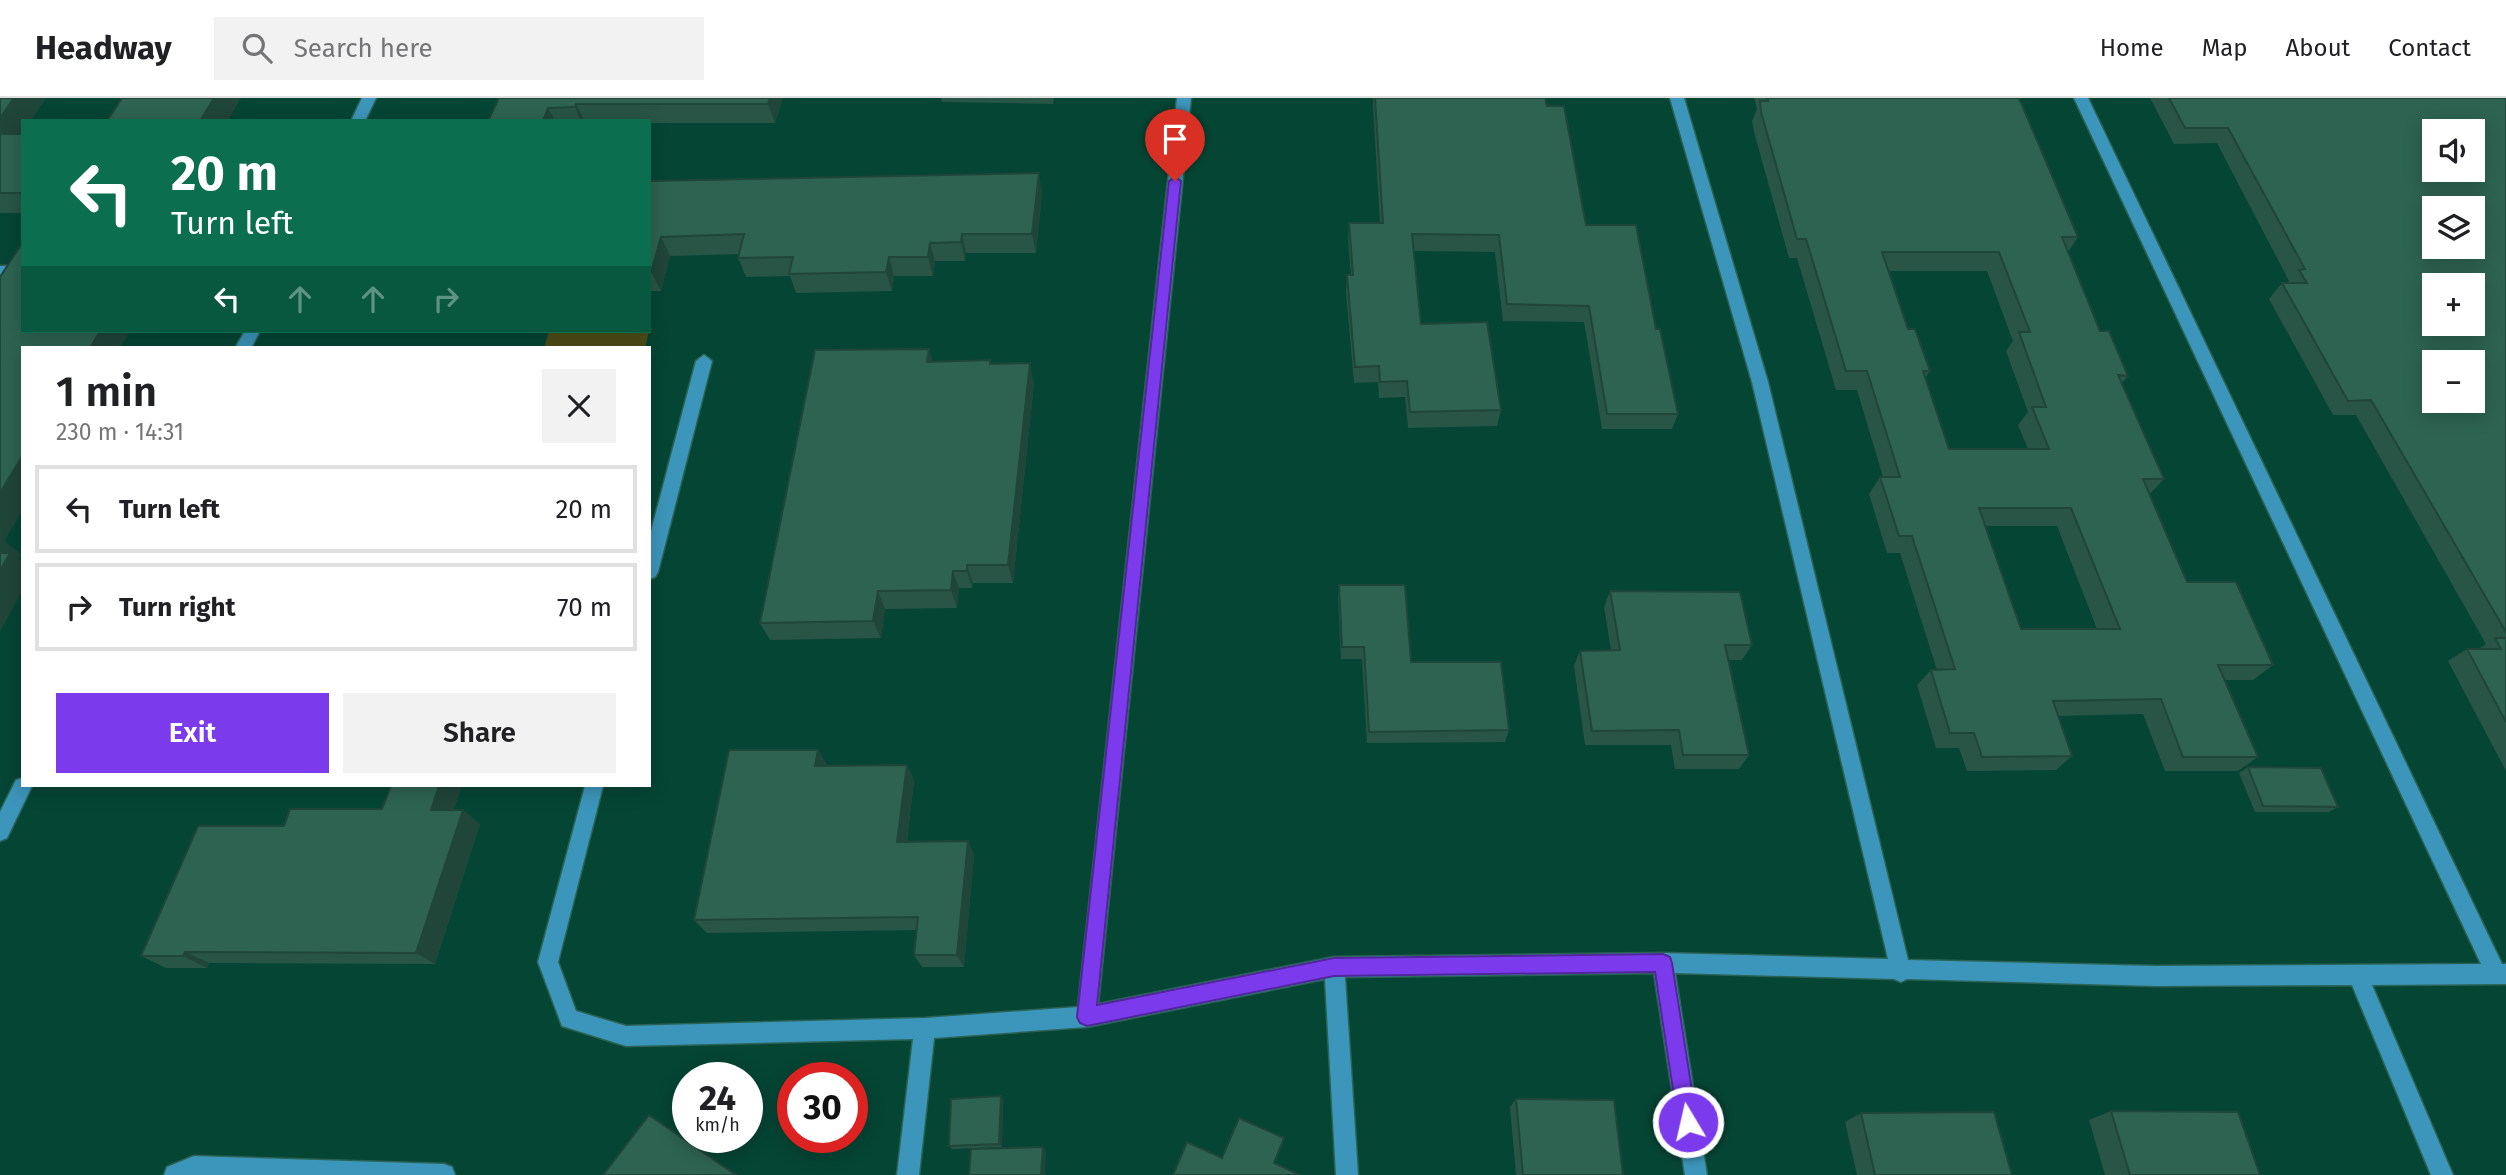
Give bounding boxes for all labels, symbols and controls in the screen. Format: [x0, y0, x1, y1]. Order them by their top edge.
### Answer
search box [214, 17, 704, 80]
text: Headway [35, 28, 172, 68]
icon: search [238, 29, 276, 67]
text: Search here [294, 33, 433, 64]
text: Home [2100, 34, 2164, 62]
text: Map [2202, 34, 2248, 62]
text: About [2286, 34, 2350, 62]
text: Contact [2388, 34, 2471, 62]
pin [1145, 109, 1205, 181]
map controls [2422, 119, 2485, 413]
button: sound [2422, 119, 2485, 182]
icon: arrive [1156, 120, 1194, 158]
text: 20 m [171, 144, 278, 203]
icon: left [56, 147, 147, 238]
button: layers [2422, 196, 2485, 259]
text: Turn left [171, 204, 293, 242]
button: + [2422, 273, 2485, 336]
icon: left [208, 280, 246, 318]
icon: ahead [281, 280, 319, 318]
icon: ahead [354, 280, 392, 318]
icon: right [427, 280, 465, 318]
button: − [2422, 350, 2485, 413]
text: 1 min [56, 367, 157, 417]
button: close [542, 369, 616, 443]
text: 230 m · 14:31 [56, 418, 184, 446]
icon: left [60, 490, 98, 528]
text: Turn left [119, 494, 220, 525]
text: 20 m [555, 494, 612, 525]
icon: right [60, 588, 98, 626]
text: Turn right [119, 592, 236, 623]
text: 70 m [557, 592, 612, 623]
button: Exit [56, 693, 329, 773]
button: Share [343, 693, 616, 773]
speed limit sign: 30 [777, 1062, 868, 1153]
text: 24 [699, 1077, 736, 1119]
position arrow [1651, 1085, 1725, 1159]
text: km/h [695, 1114, 740, 1136]

